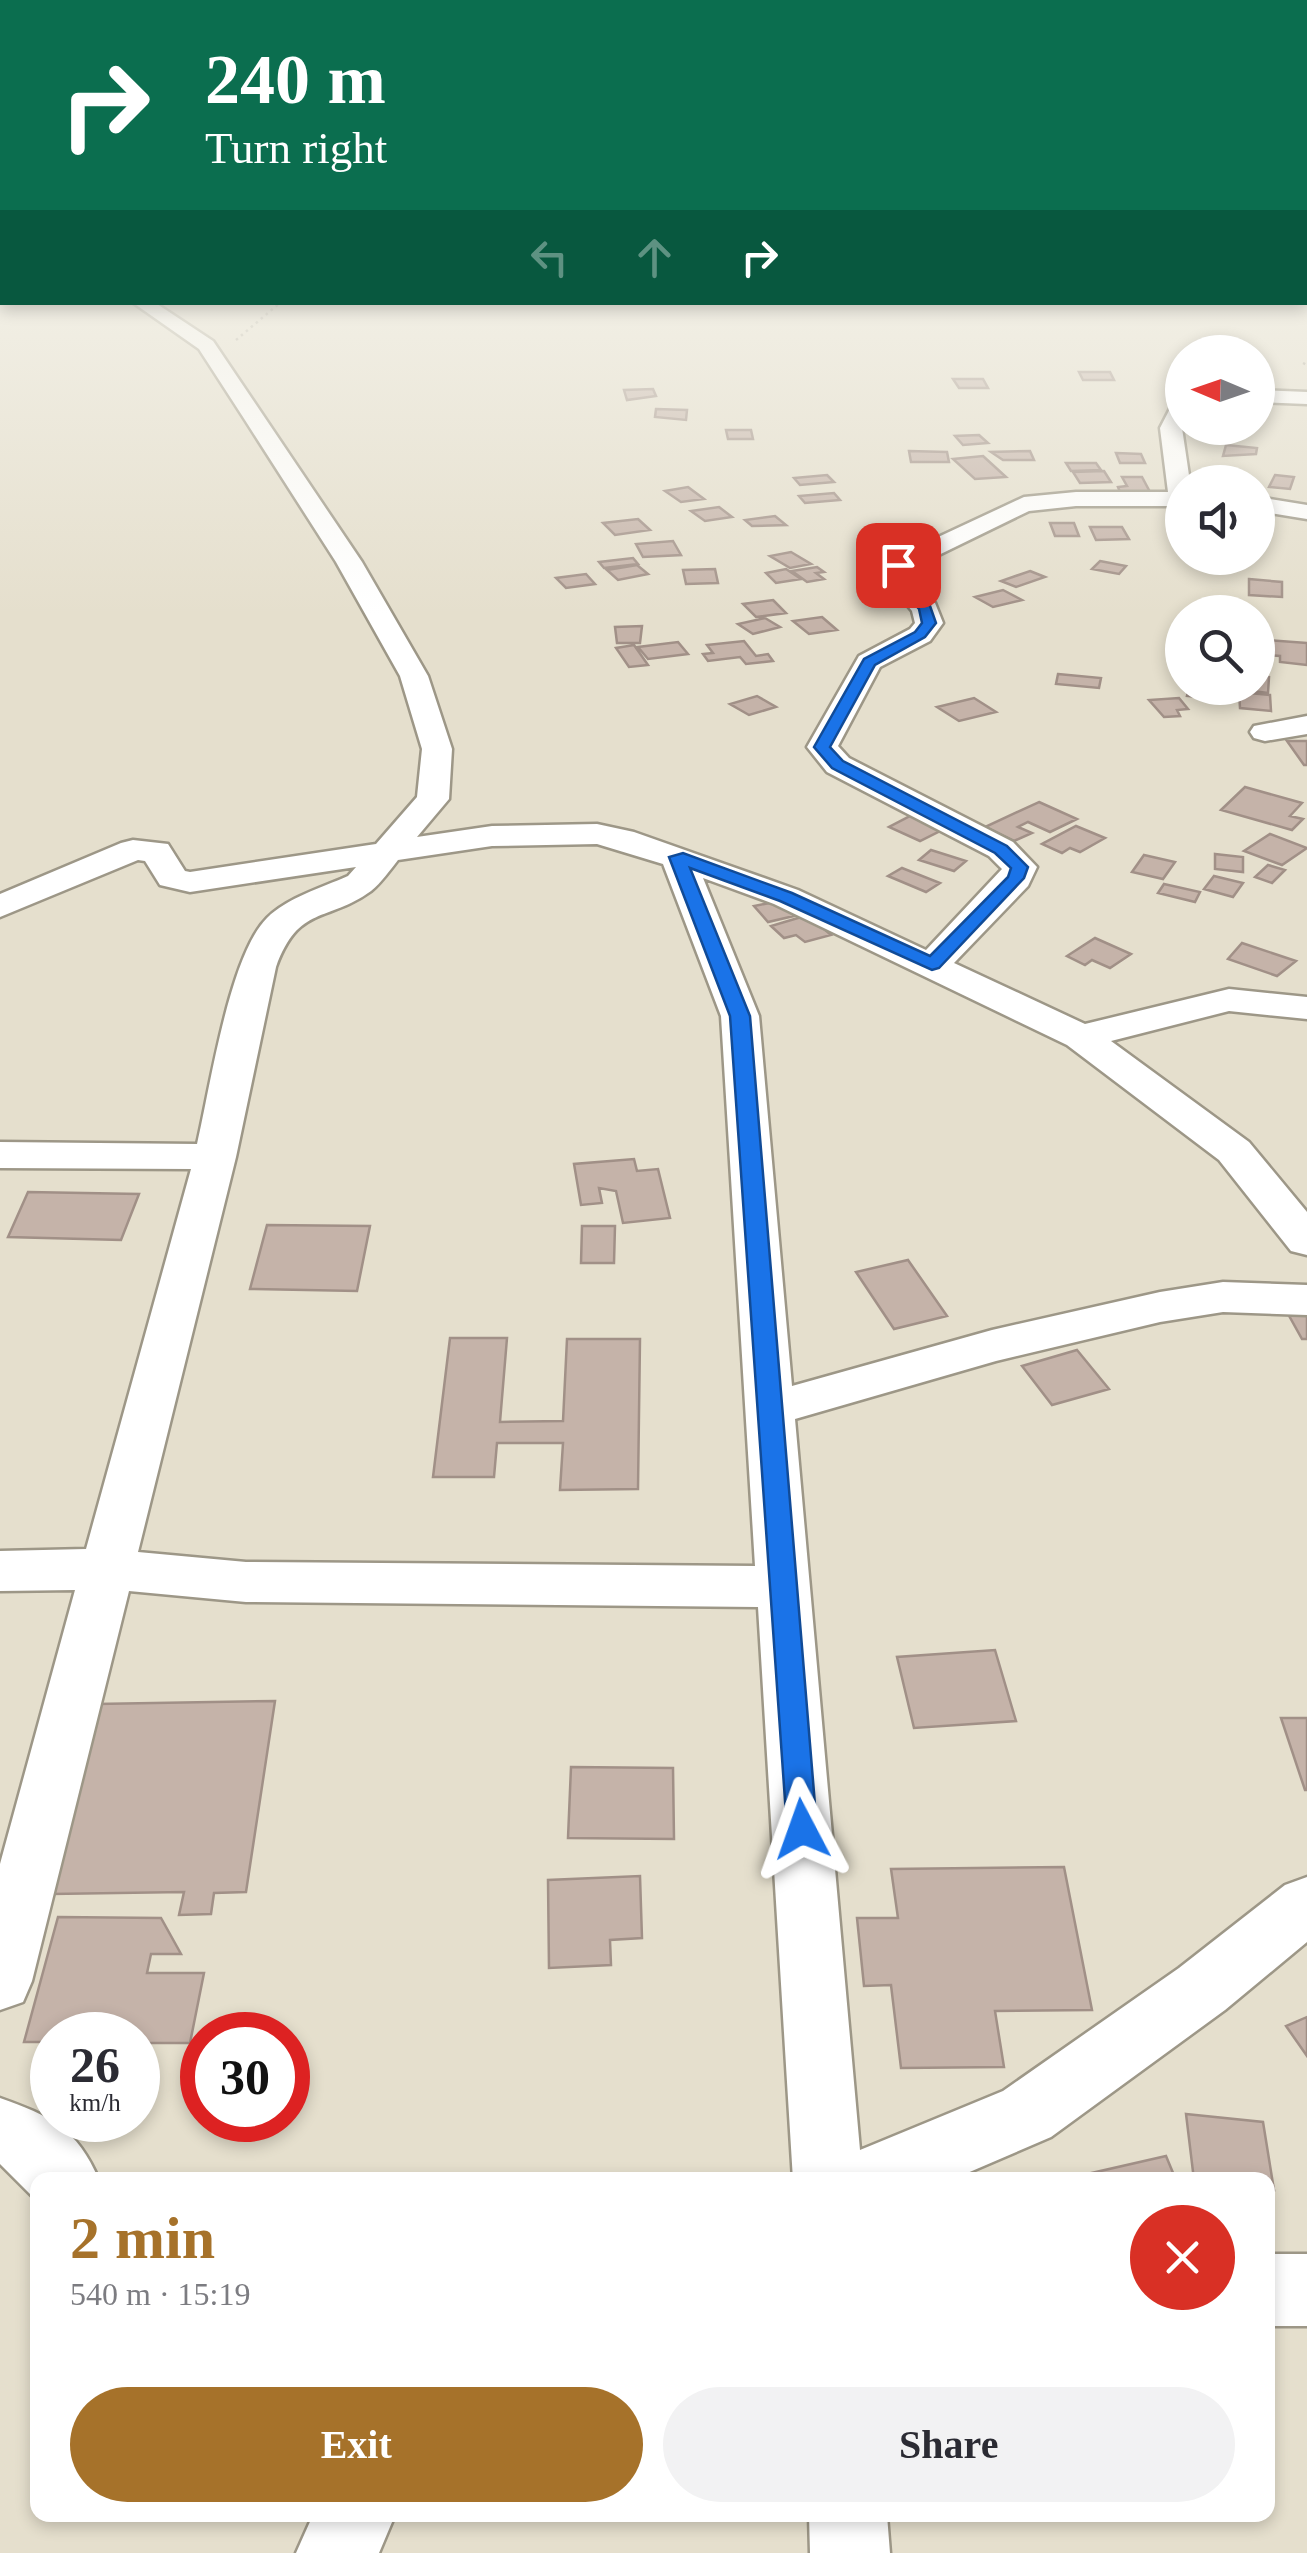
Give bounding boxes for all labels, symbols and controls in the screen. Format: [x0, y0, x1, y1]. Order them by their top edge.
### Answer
icon: right [40, 40, 170, 170]
text: 240 m [205, 41, 386, 118]
text: Turn right [205, 123, 387, 173]
icon: left [522, 230, 577, 285]
icon: ahead [627, 230, 682, 285]
icon: right [732, 230, 787, 285]
north arrow [1165, 335, 1275, 445]
map controls [1165, 335, 1275, 705]
button: sound [1165, 465, 1275, 575]
pin [856, 523, 941, 608]
icon: arrive [871, 538, 926, 593]
button: search [1165, 595, 1275, 705]
position arrow [750, 1777, 854, 1881]
speed limit sign: 30 [180, 2012, 310, 2142]
text: 26 [70, 2037, 120, 2093]
text: km/h [69, 2089, 121, 2116]
text: 2 min [70, 2205, 215, 2271]
button: close [1130, 2205, 1235, 2310]
text: 540 m · 15:19 [70, 2276, 250, 2312]
button: Exit [70, 2387, 643, 2502]
button: Share [663, 2387, 1235, 2502]

